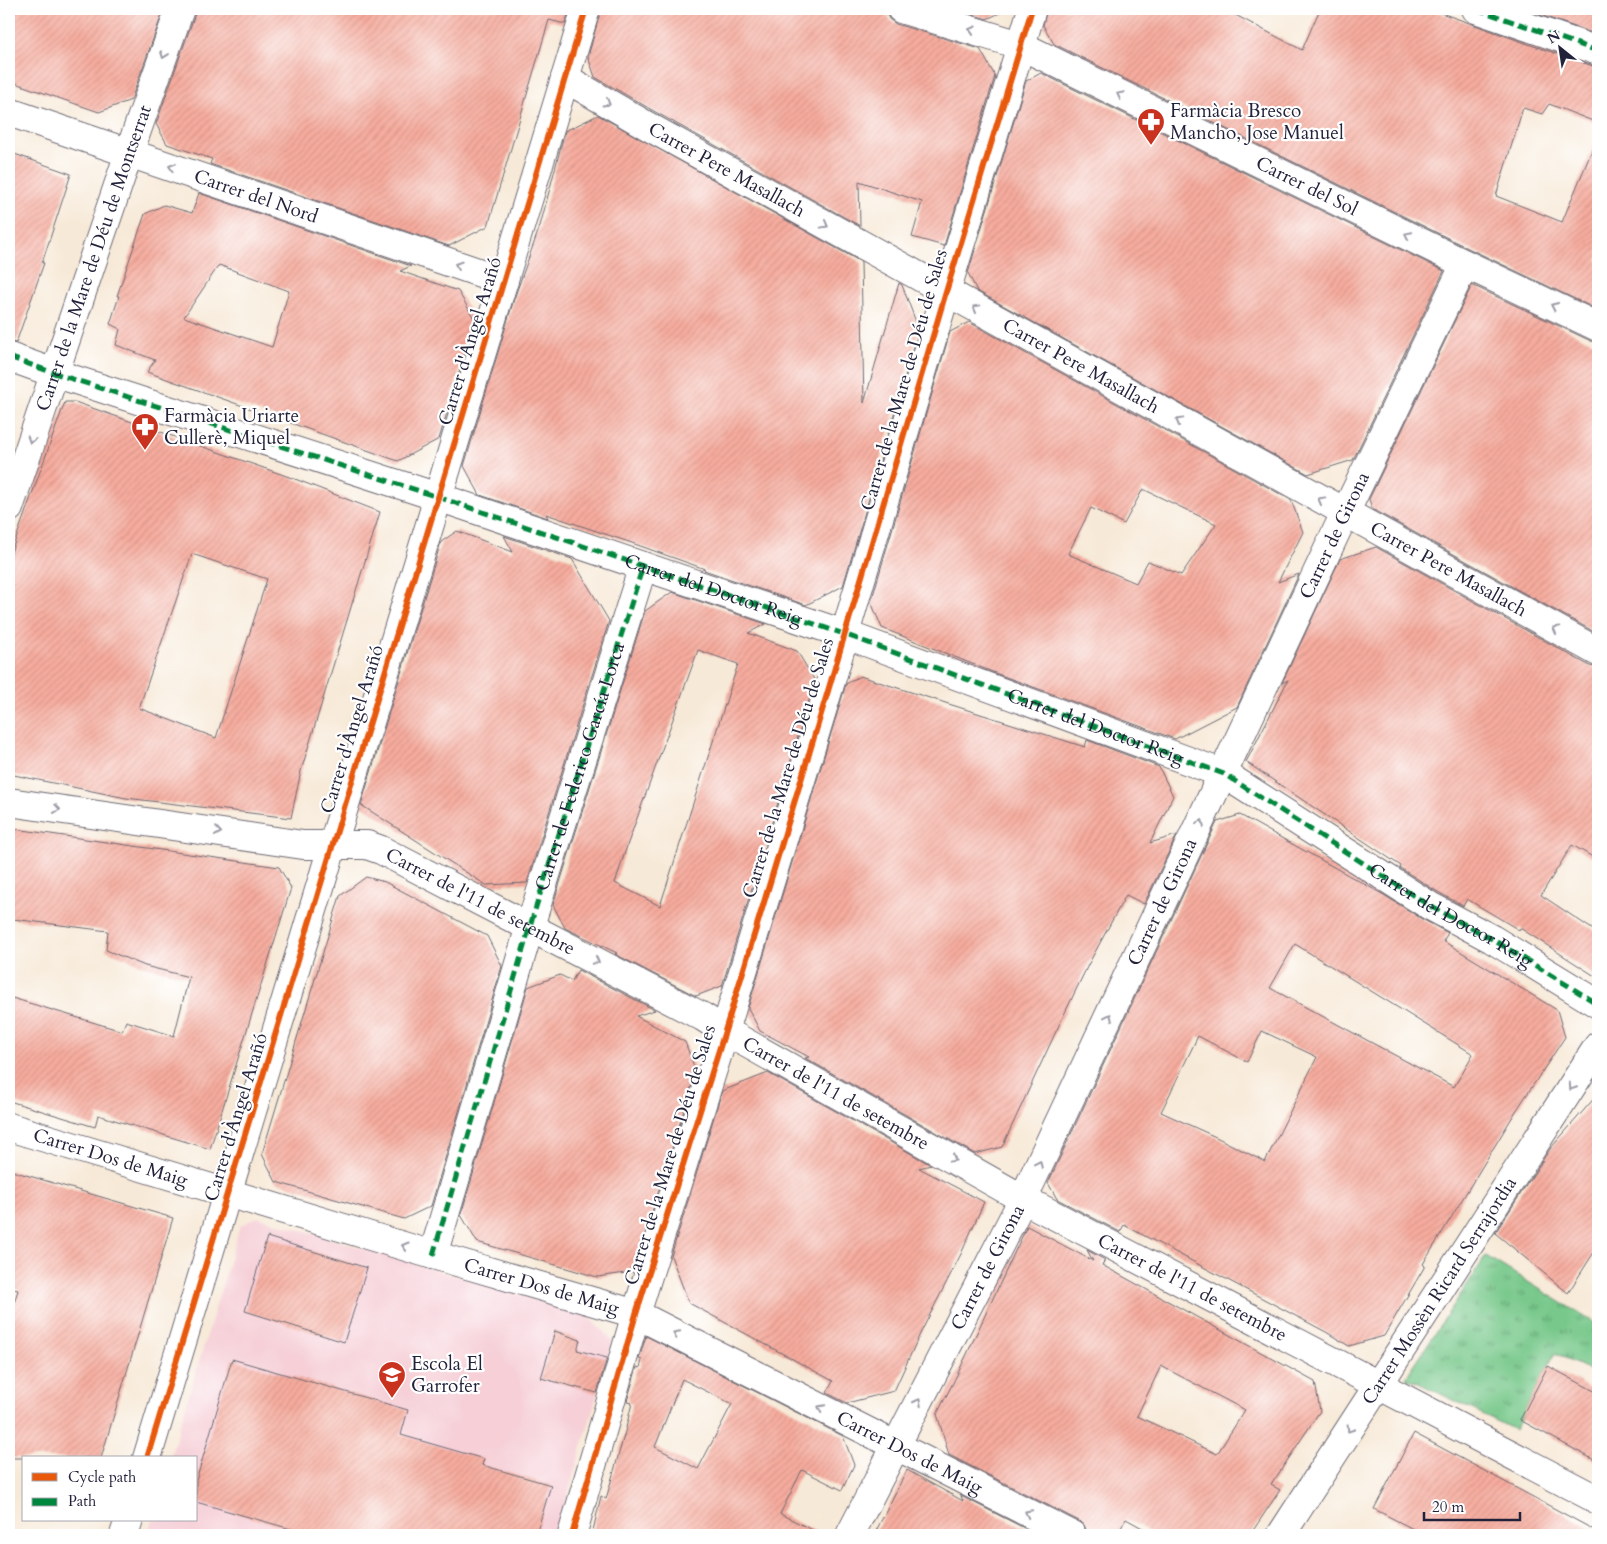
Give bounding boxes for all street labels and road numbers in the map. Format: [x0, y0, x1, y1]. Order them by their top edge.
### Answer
street label: Carrer de la Mare de Déu de Montserrat [30, 101, 158, 414]
street label: Carrer Pere Masallach [644, 116, 810, 224]
street label: Carrer del Sol [1251, 150, 1362, 222]
street label: Carrer del Nord [190, 163, 322, 230]
street label: Carrer de la Mare de Déu de Sales [854, 246, 954, 514]
street label: Carrer d'Àngel Arañó [432, 254, 508, 428]
street label: Carrer Pere Masallach [998, 312, 1165, 420]
street label: Carrer de Girona [1293, 468, 1376, 603]
street label: Carrer Pere Masallach [1365, 515, 1532, 623]
street label: Carrer del Doctor Reig [621, 548, 806, 632]
street label: Carrer de la Mare de Déu de Sales [736, 635, 840, 901]
street label: Carrer de Federico García Lorca [529, 639, 631, 894]
street label: Carrer d'Àngel Arañó [314, 642, 390, 816]
street label: Carrer del Doctor Reig [1004, 682, 1188, 771]
street label: Carrer de Girona [1121, 834, 1203, 970]
street label: Carrer de l'11 de setembre [381, 842, 580, 962]
street label: Carrer del Doctor Reig [1363, 857, 1538, 974]
street label: Carrer de la Mare de Déu de Sales [618, 1022, 722, 1288]
street label: Carrer d'Àngel Arañó [198, 1030, 274, 1204]
street label: Carrer de l'11 de setembre [738, 1030, 934, 1156]
street label: Carrer Dos de Maig [30, 1122, 191, 1193]
street label: Carrer Mossèn Ricard Serrajordia [1356, 1172, 1523, 1410]
street label: Carrer de Girona [945, 1200, 1031, 1335]
street label: Carrer de l'11 de setembre [1093, 1227, 1292, 1348]
street label: Carrer Dos de Maig [461, 1252, 623, 1322]
street label: Carrer Dos de Maig [832, 1405, 987, 1501]

